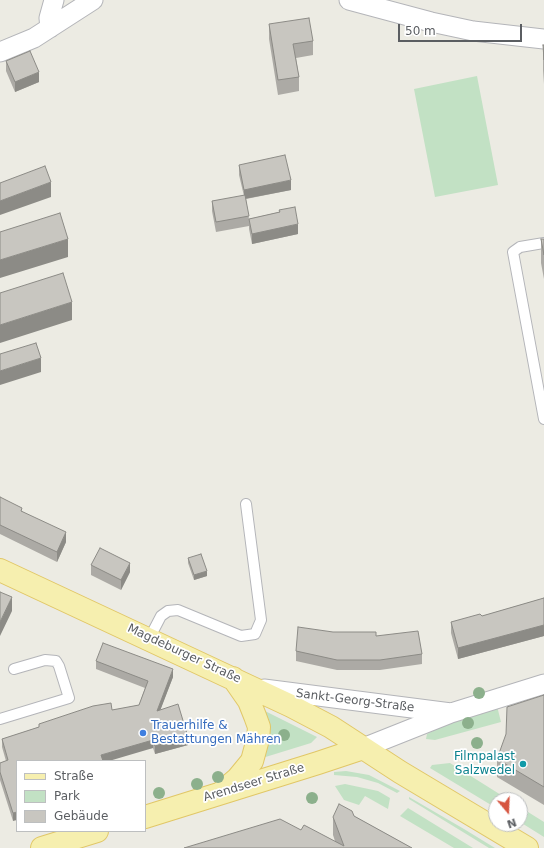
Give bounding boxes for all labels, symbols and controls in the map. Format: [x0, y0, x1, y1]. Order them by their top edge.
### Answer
scale bar [400, 16, 524, 42]
text: 50 m [405, 24, 436, 38]
street label: Magdeburger Straße [125, 621, 243, 687]
street label: Sankt-Georg-Straße [295, 687, 415, 715]
place label: Trauerhilfe & Bestattungen Mähren [151, 719, 281, 747]
marker: Trauerhilfe & Bestattungen Mähren [138, 728, 148, 738]
place label: Filmpalast Salzwedel [454, 750, 515, 778]
marker: Filmpalast Salzwedel [518, 759, 528, 769]
legend [16, 760, 146, 832]
street label: Arendseer Straße [202, 761, 306, 805]
text: Straße [54, 769, 94, 783]
text: Park [54, 789, 80, 803]
north arrow [488, 792, 528, 832]
text: Gebäude [54, 809, 108, 823]
text: N [505, 815, 518, 831]

